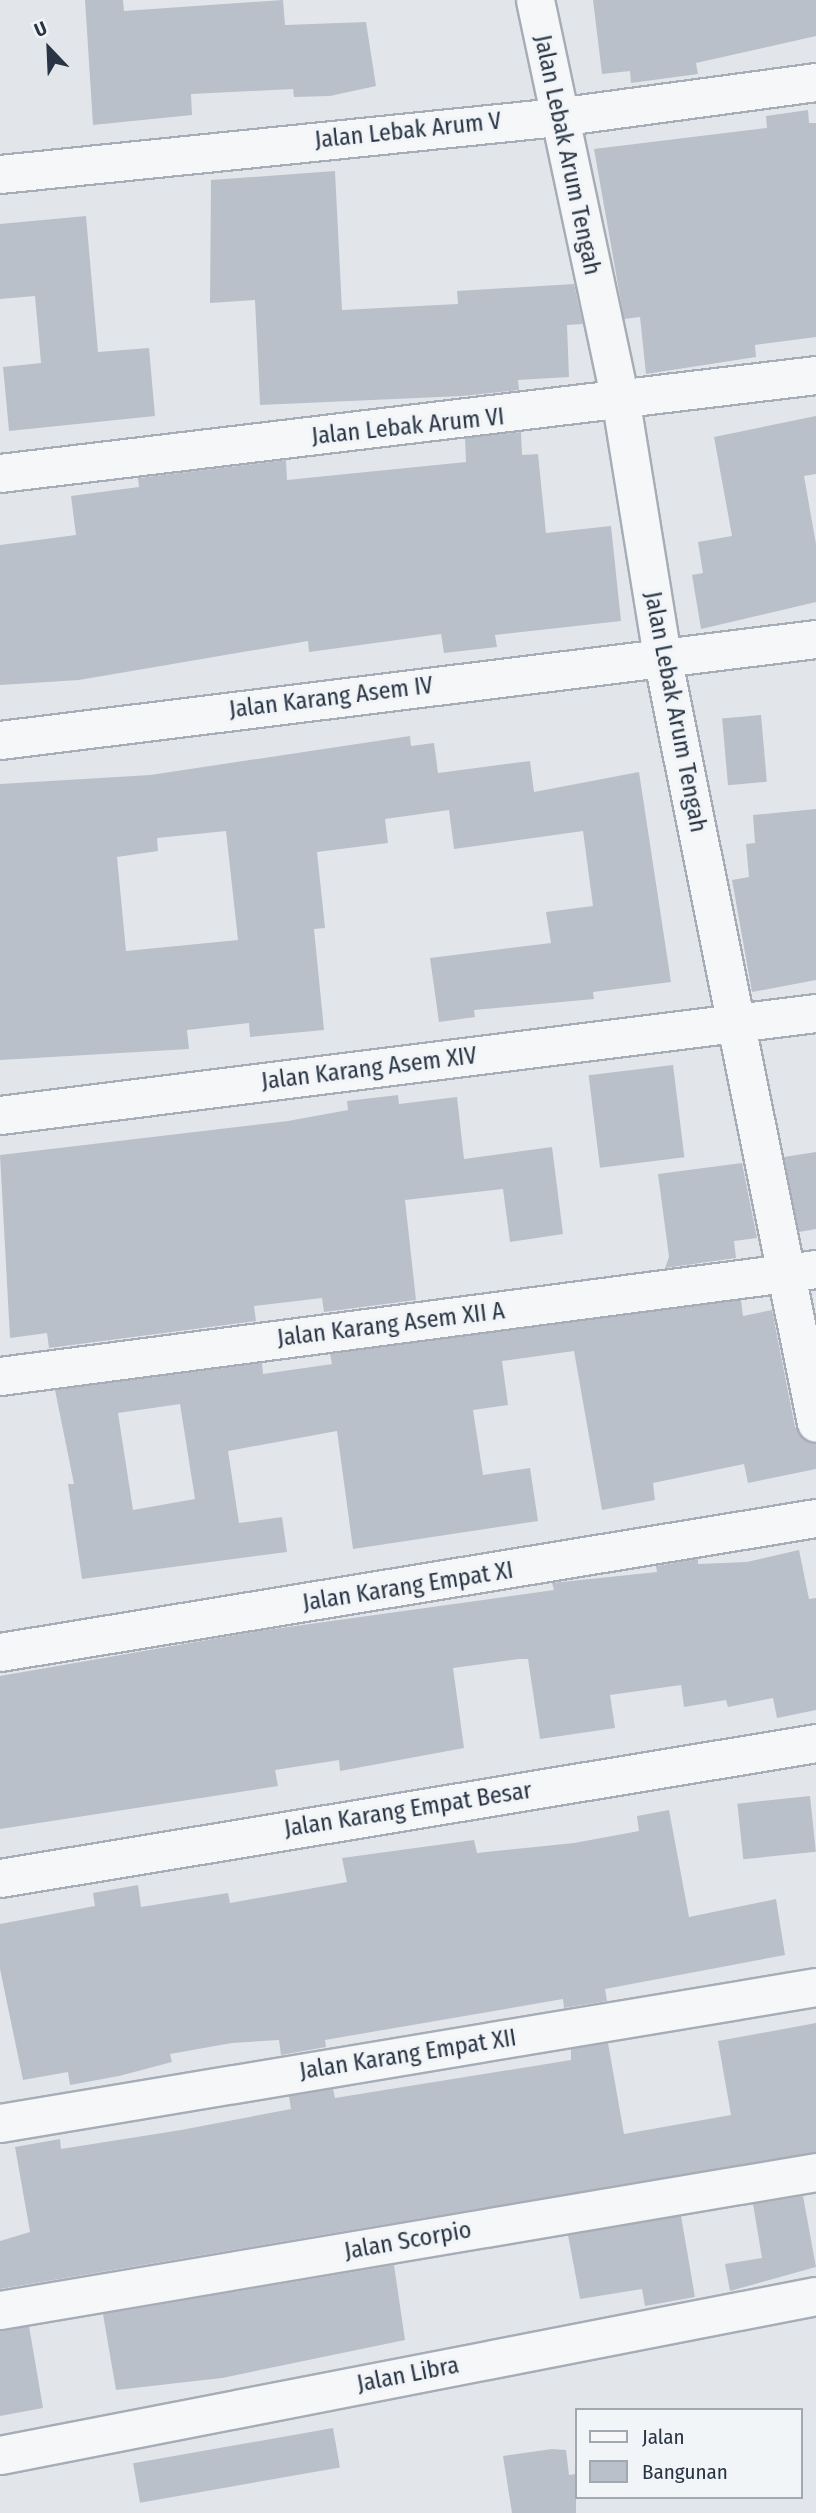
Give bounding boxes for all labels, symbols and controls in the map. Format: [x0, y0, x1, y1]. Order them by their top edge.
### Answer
north arrow [14, 14, 84, 84]
text: U [31, 16, 50, 42]
street label: Jalan Lebak Arum Tengah [527, 32, 607, 278]
street label: Jalan Lebak Arum V [313, 107, 503, 155]
street label: Jalan Lebak Arum VI [310, 403, 506, 451]
street label: Jalan Lebak Arum Tengah [638, 589, 712, 835]
street label: Jalan Karang Asem IV [228, 671, 434, 725]
street label: Jalan Karang Asem XIV [260, 1042, 478, 1096]
street label: Jalan Karang Asem XII A [276, 1297, 506, 1353]
street label: Jalan Karang Empat XI [301, 1556, 515, 1618]
street label: Jalan Karang Empat Besar [282, 1776, 534, 1844]
street label: Jalan Karang Empat XII [298, 2024, 518, 2086]
street label: Jalan Scorpio [342, 2216, 474, 2266]
street label: Jalan Libra [355, 2351, 461, 2399]
legend [574, 2408, 802, 2499]
text: Jalan [642, 2424, 685, 2450]
text: Bangunan [642, 2459, 728, 2485]

